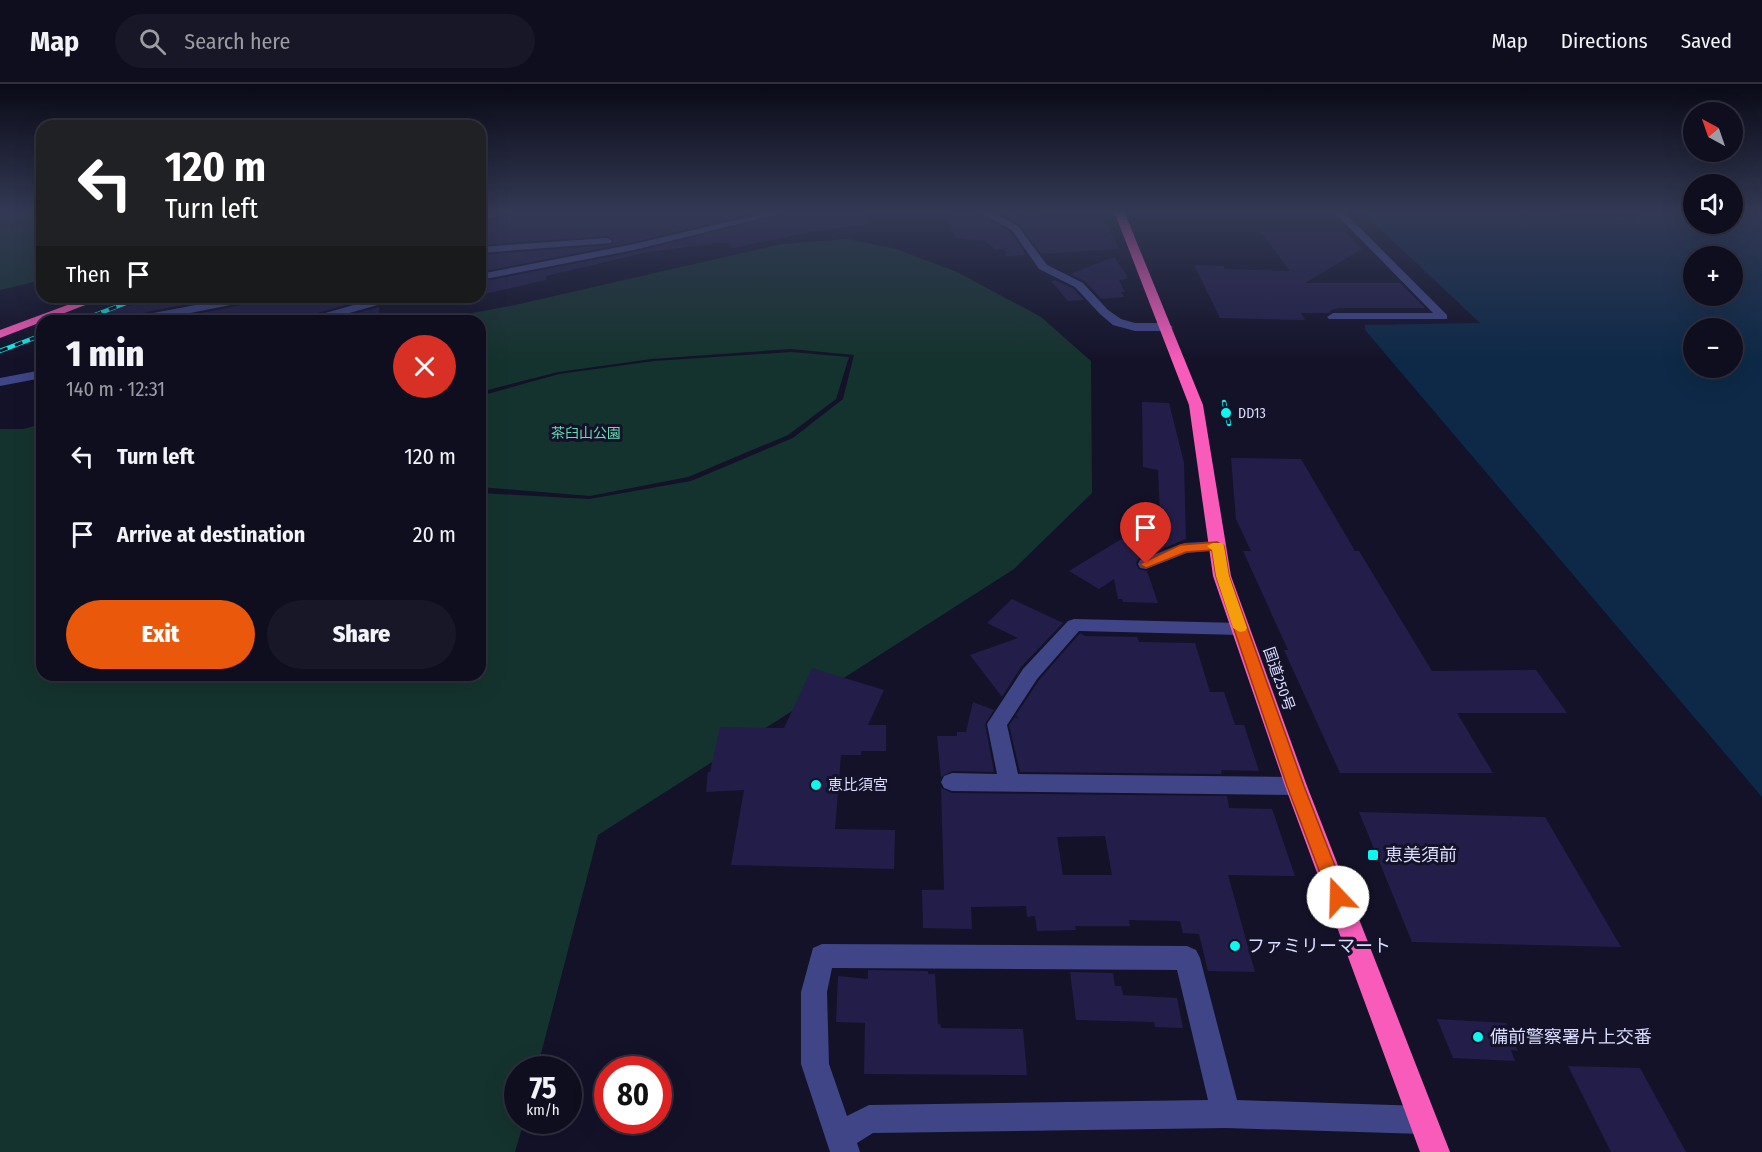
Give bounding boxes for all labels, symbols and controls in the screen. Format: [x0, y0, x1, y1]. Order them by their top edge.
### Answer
search box [115, 14, 535, 68]
text: Map [30, 25, 79, 58]
icon: search [136, 25, 169, 58]
text: Search here [184, 28, 290, 55]
text: Map [1491, 28, 1528, 54]
text: Directions [1561, 28, 1648, 54]
text: Saved [1681, 28, 1732, 54]
north arrow [1683, 102, 1743, 162]
map controls [1683, 102, 1743, 378]
text: 120 m [165, 142, 266, 192]
icon: left [66, 144, 144, 222]
button: sound [1683, 174, 1743, 234]
text: Turn left [165, 193, 258, 225]
button: + [1683, 246, 1743, 306]
icon: arrive [122, 258, 155, 291]
text: Then [66, 261, 110, 288]
button: − [1683, 318, 1743, 378]
text: 1 min [66, 332, 144, 376]
button: close [393, 335, 456, 398]
text: 140 m · 12:31 [66, 377, 165, 401]
place label: DD13 [1238, 405, 1266, 422]
marker: DD13 [1219, 406, 1233, 420]
park label: 茶臼山公園 [551, 425, 621, 442]
icon: left [66, 440, 99, 473]
text: Turn left [117, 443, 195, 470]
text: 120 m [404, 443, 456, 470]
pin [1120, 502, 1171, 564]
icon: arrive [1129, 511, 1162, 544]
icon: arrive [66, 518, 99, 551]
text: Arrive at destination [117, 521, 305, 548]
text: 20 m [413, 521, 456, 548]
button: Exit [66, 600, 255, 669]
button: Share [267, 600, 456, 669]
street label: 国道250号 [1260, 645, 1298, 713]
place label: 恵比須宮 [828, 776, 888, 794]
marker: 恵比須宮 [809, 778, 823, 792]
place label: 恵美須前 [1385, 844, 1457, 866]
marker: 恵美須前 [1366, 848, 1380, 862]
position arrow [1306, 865, 1370, 929]
place label: ファミリーマート [1247, 935, 1391, 957]
marker: ファミリーマート [1228, 939, 1242, 953]
place label: 備前警察署片上交番 [1490, 1026, 1652, 1048]
marker: 備前警察署片上交番 [1471, 1030, 1485, 1044]
speed limit sign: 80 [594, 1056, 672, 1134]
text: 75 [529, 1070, 557, 1106]
text: km/h [526, 1101, 560, 1119]

